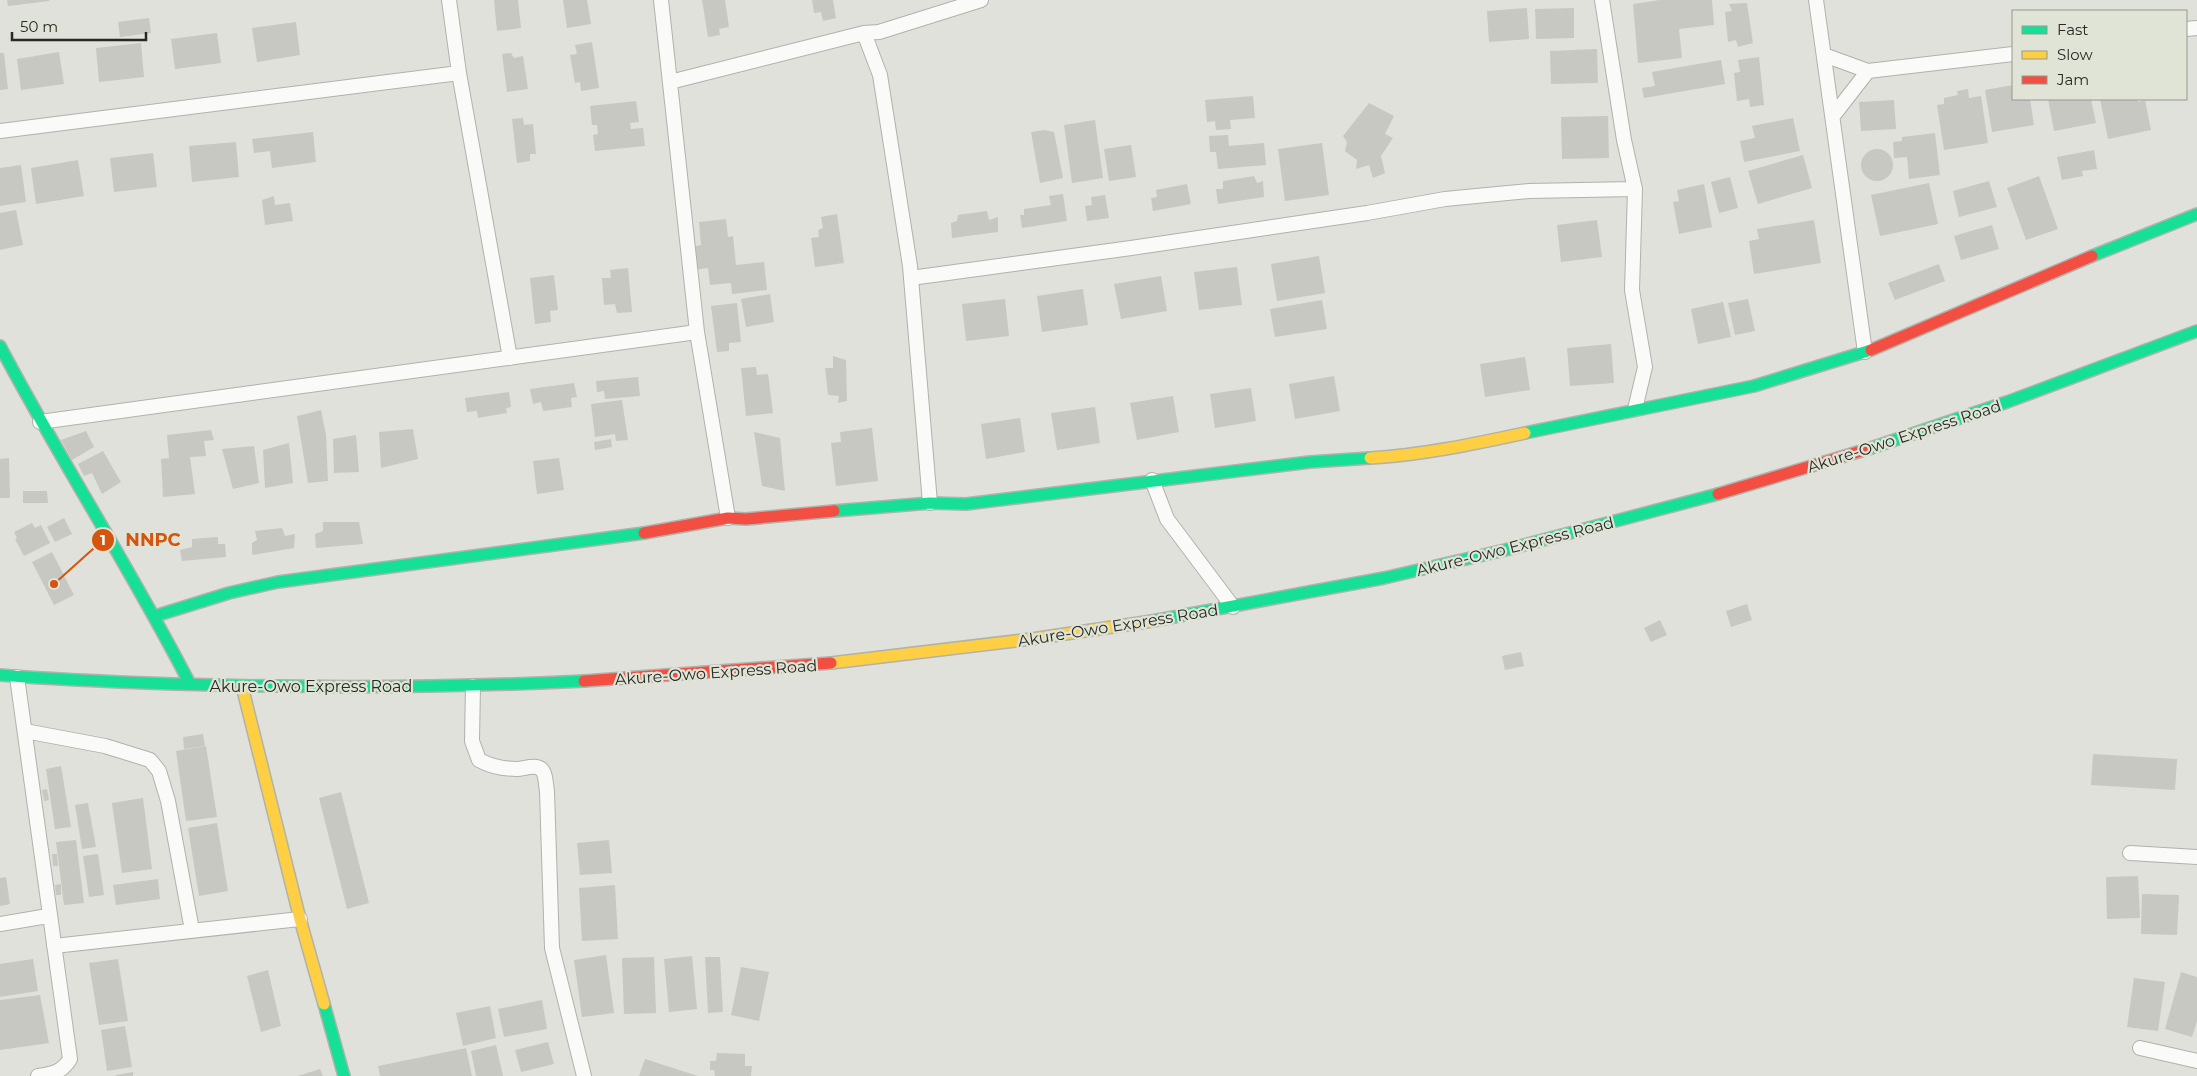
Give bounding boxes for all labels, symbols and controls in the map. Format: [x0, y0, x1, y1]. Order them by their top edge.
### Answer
scale bar [12, 10, 146, 42]
legend [2012, 10, 2187, 100]
text: 50 m [20, 17, 58, 36]
text: Fast [2057, 20, 2088, 39]
text: Slow [2057, 45, 2093, 64]
text: Jam [2056, 70, 2089, 89]
street label: Akure-Owo Express Road [1805, 396, 2004, 477]
street label: Akure-Owo Express Road [1414, 513, 1616, 580]
callout: NNPC [90, 524, 190, 557]
text: NNPC [125, 529, 181, 551]
text: 1 [100, 530, 106, 549]
street label: Akure-Owo Express Road [1016, 600, 1220, 651]
street label: Akure-Owo Express Road [614, 656, 818, 689]
street label: Akure-Owo Express Road [210, 677, 412, 696]

